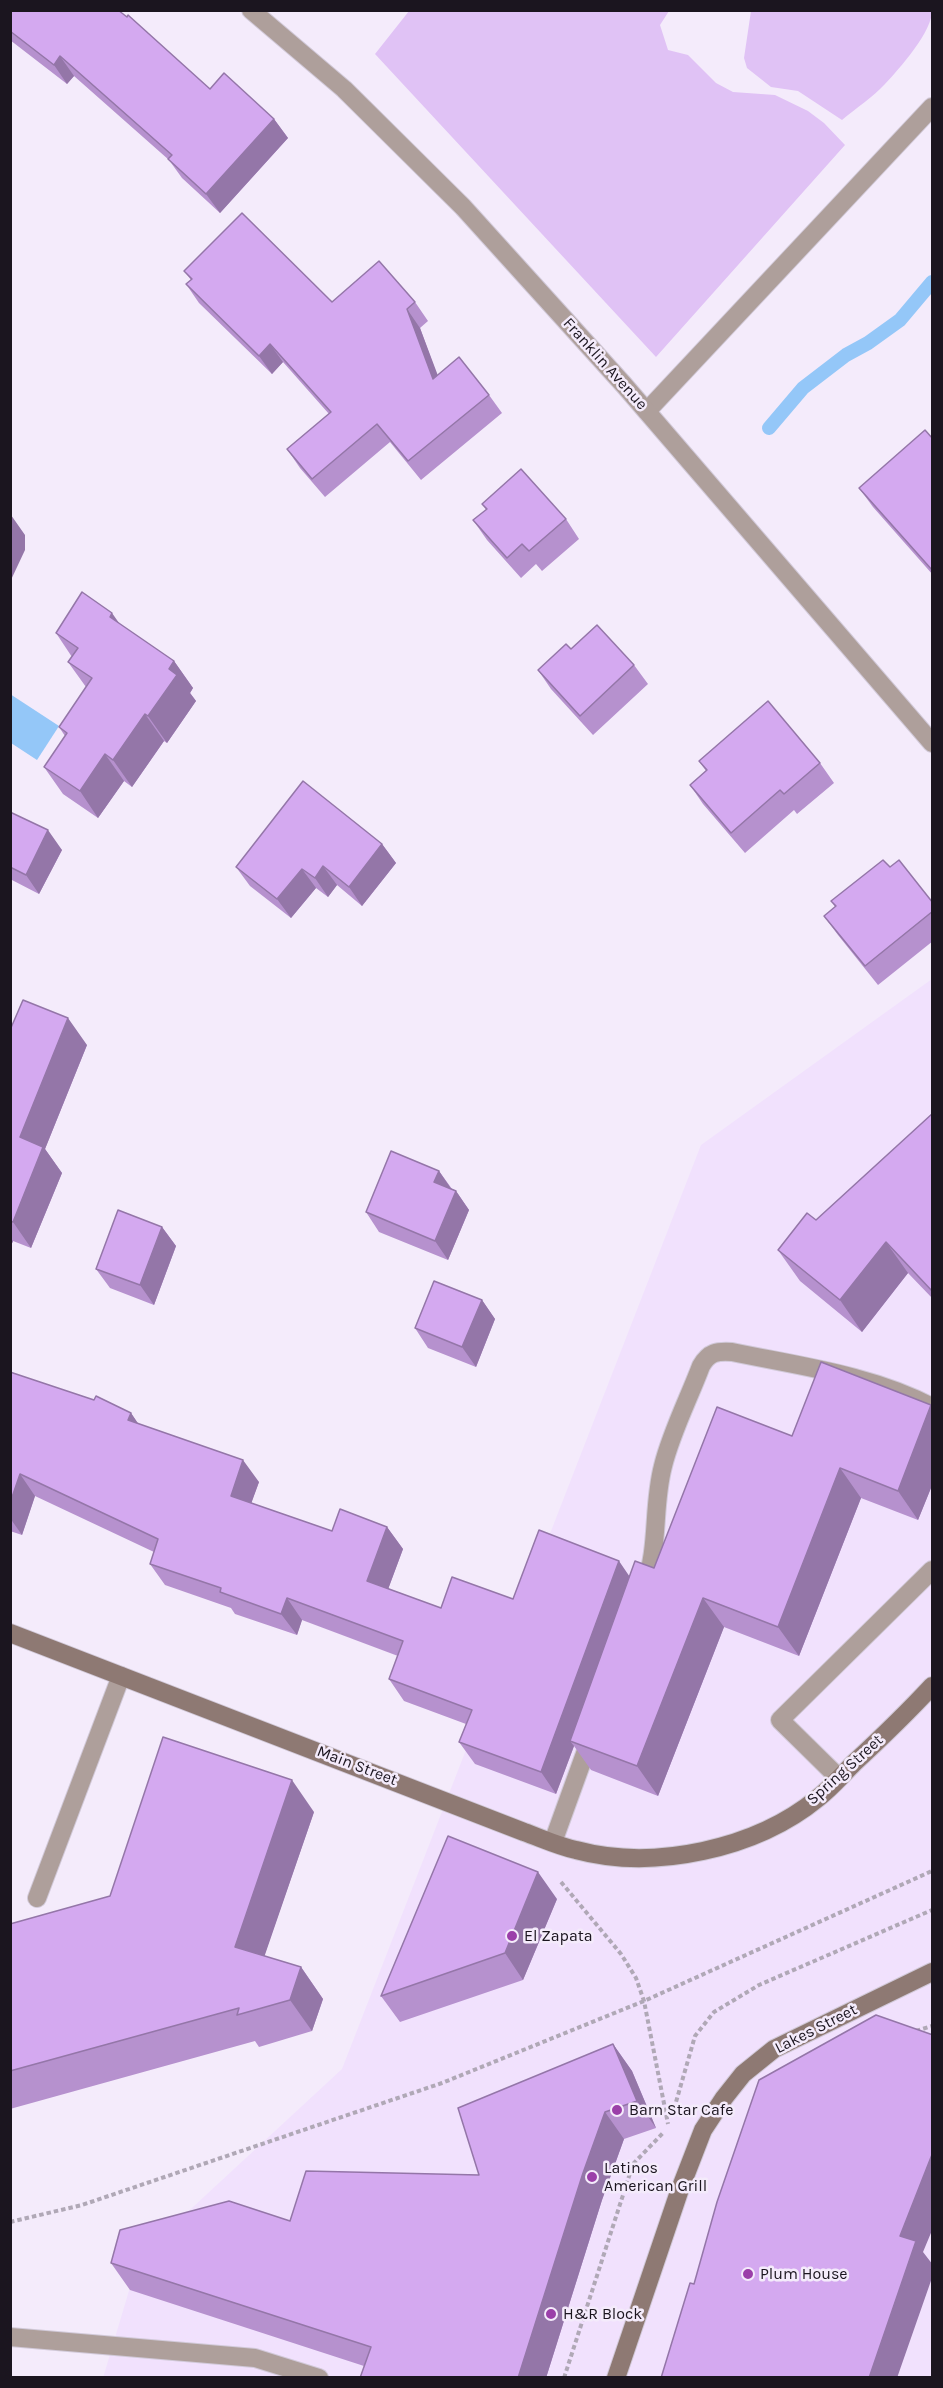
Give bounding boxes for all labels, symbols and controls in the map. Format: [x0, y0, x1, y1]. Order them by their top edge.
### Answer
street label: Franklin Avenue [559, 314, 651, 414]
street label: Spring Street [803, 1731, 887, 1809]
street label: Main Street [314, 1742, 400, 1790]
place label: El Zapata [524, 1926, 593, 1946]
marker: El Zapata [505, 1929, 519, 1943]
street label: Lakes Street [772, 2000, 860, 2058]
place label: Barn Star Cafe [629, 2100, 733, 2120]
marker: Barn Star Cafe [610, 2103, 624, 2117]
place label: Latinos American Grill [604, 2158, 707, 2196]
marker: Latinos American Grill [585, 2170, 599, 2184]
place label: Plum House [760, 2264, 848, 2284]
marker: Plum House [741, 2267, 755, 2281]
place label: H&R Block [563, 2304, 642, 2324]
marker: H&R Block [544, 2307, 558, 2321]

